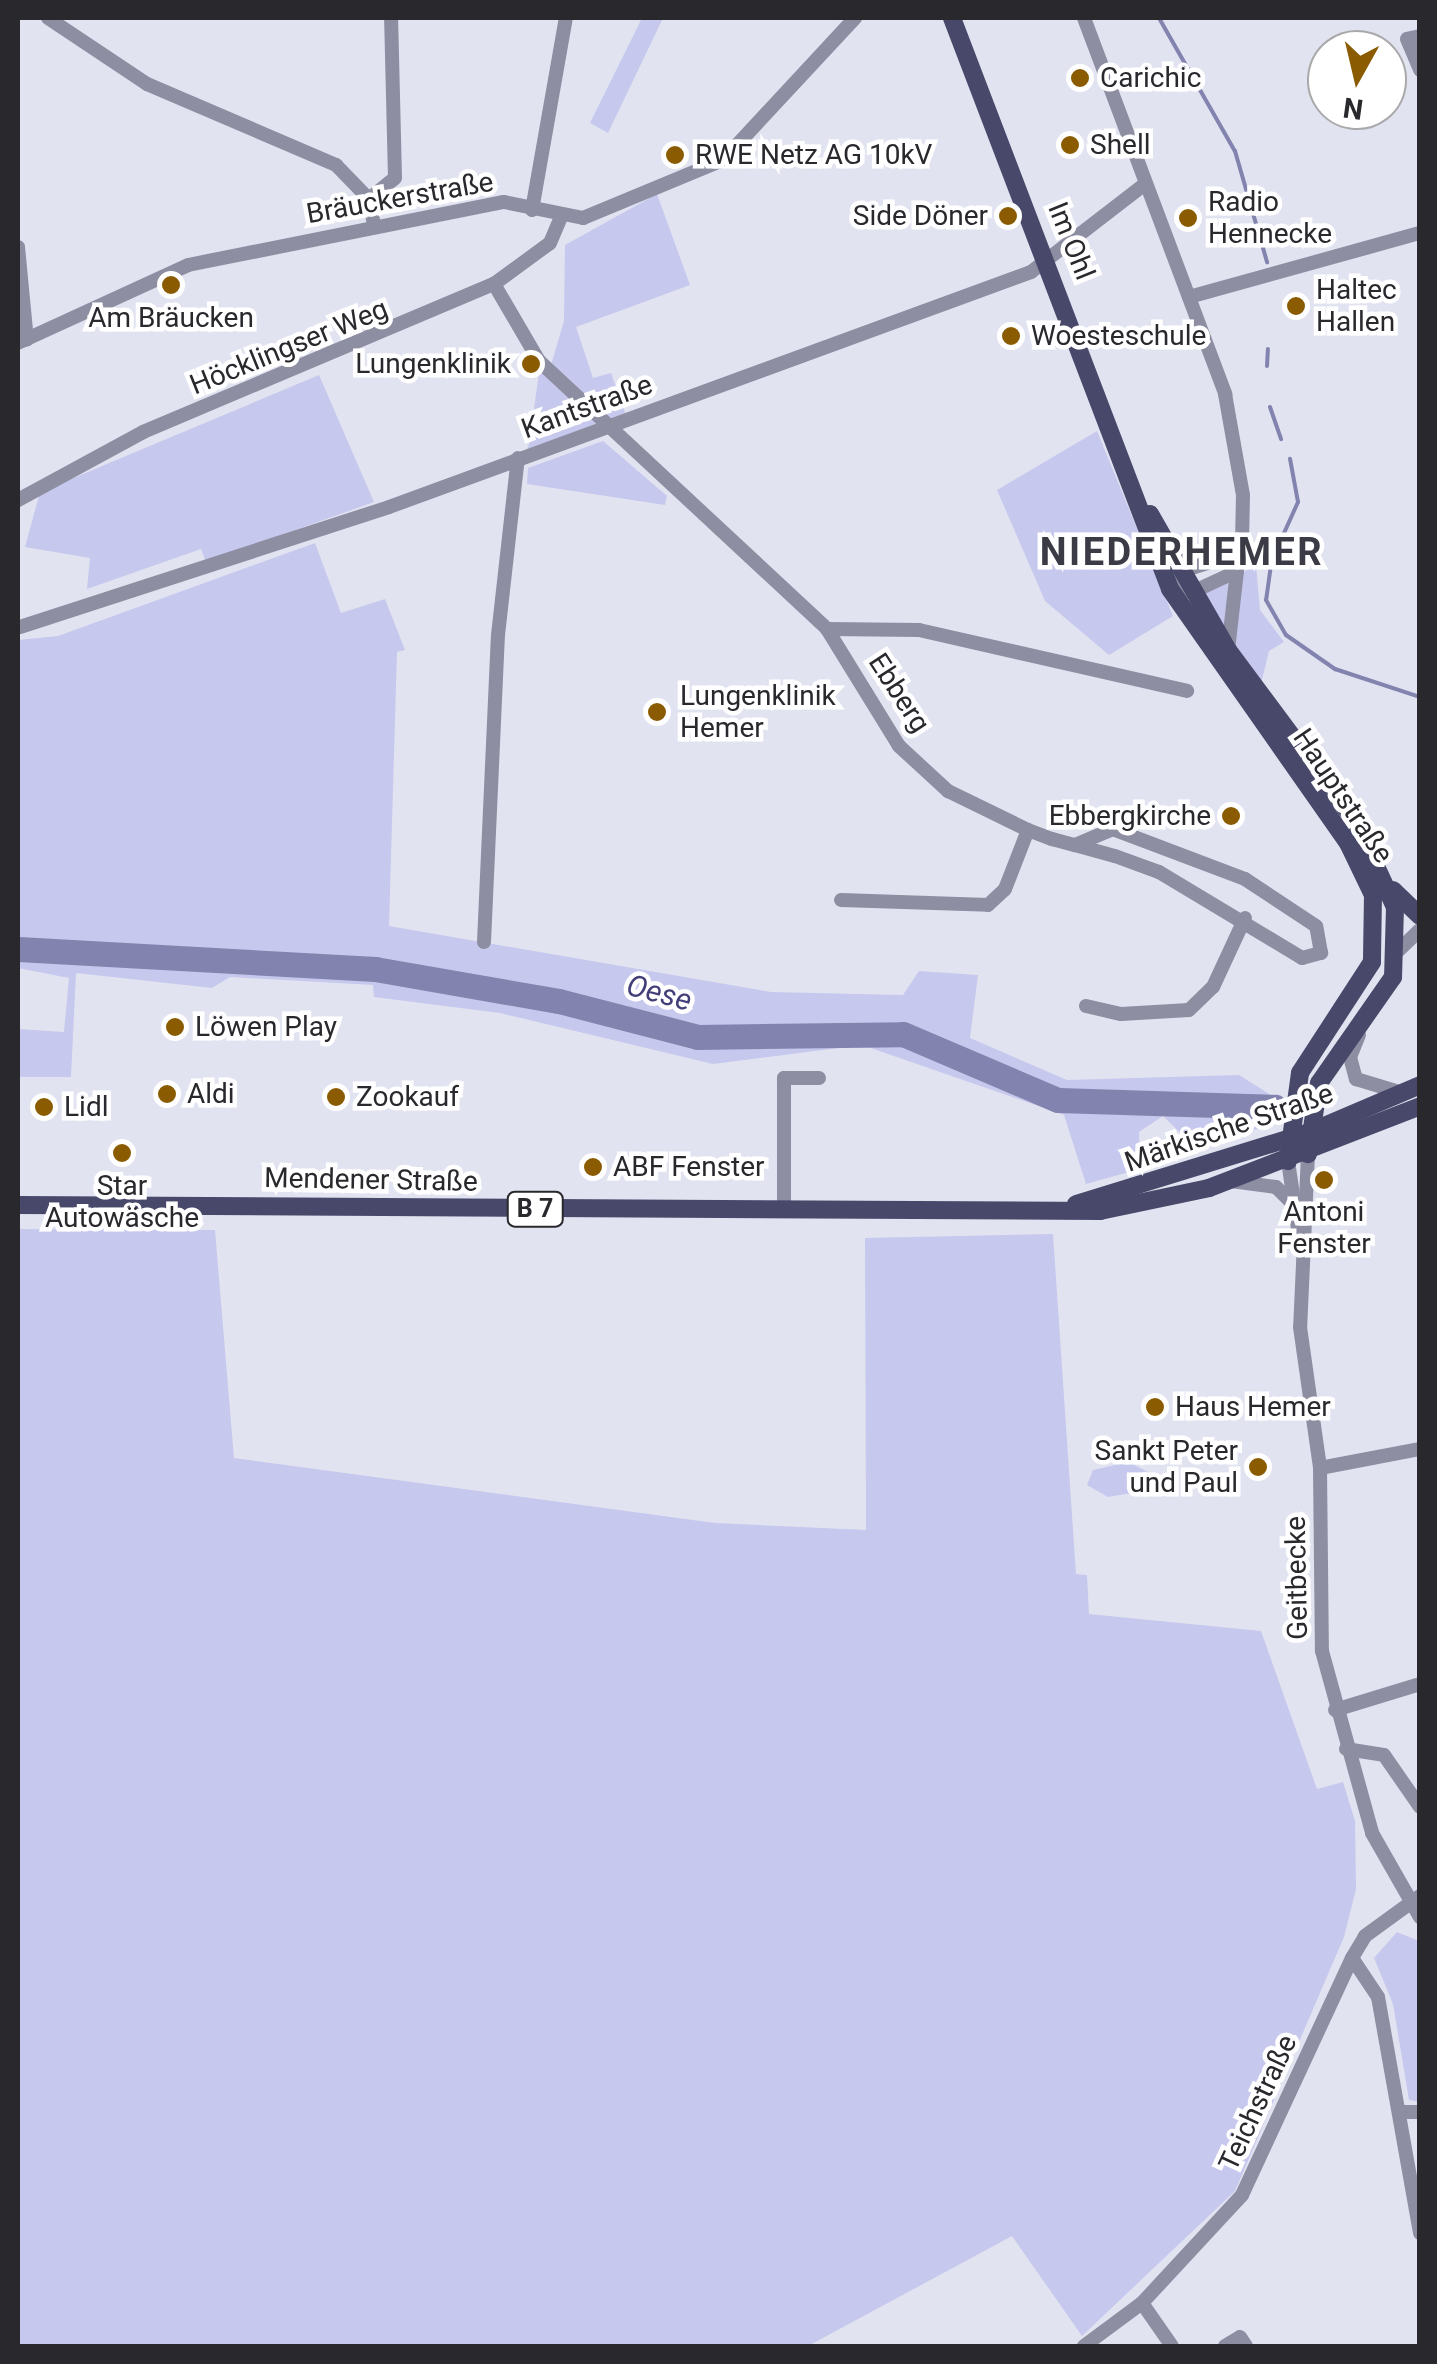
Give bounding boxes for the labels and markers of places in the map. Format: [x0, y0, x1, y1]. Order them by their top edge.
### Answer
place label: Carichic [1100, 61, 1201, 95]
marker: Carichic [1069, 67, 1091, 89]
place label: Shell [1090, 128, 1151, 162]
marker: Shell [1059, 134, 1081, 156]
place label: RWE Netz AG 10kV [695, 138, 932, 172]
marker: RWE Netz AG 10kV [664, 144, 686, 166]
place label: Radio Hennecke [1208, 185, 1332, 251]
place label: Side Döner [853, 199, 988, 233]
marker: Side Döner [997, 205, 1019, 227]
marker: Radio Hennecke [1177, 207, 1199, 229]
place label: Haltec Hallen [1316, 273, 1397, 339]
marker: Am Bräucken [160, 274, 182, 296]
marker: Haltec Hallen [1285, 295, 1307, 317]
place label: Am Bräucken [88, 301, 254, 335]
place label: Woesteschule [1031, 319, 1206, 353]
marker: Woesteschule [1000, 325, 1022, 347]
place label: Lungenklinik [355, 347, 511, 381]
marker: Lungenklinik [520, 353, 542, 375]
place label: Lungenklinik Hemer [680, 679, 836, 745]
marker: Lungenklinik Hemer [644, 699, 670, 725]
place label: Ebbergkirche [1049, 799, 1211, 833]
marker: Ebbergkirche [1220, 805, 1242, 827]
place label: Löwen Play [195, 1010, 337, 1044]
marker: Löwen Play [164, 1016, 186, 1038]
place label: Aldi [187, 1077, 235, 1111]
place label: Zookauf [356, 1080, 459, 1114]
marker: Aldi [156, 1083, 178, 1105]
marker: Zookauf [325, 1086, 347, 1108]
place label: Lidl [64, 1090, 108, 1124]
marker: Lidl [33, 1096, 55, 1118]
marker: Star Autowäsche [111, 1142, 133, 1164]
place label: ABF Fenster [613, 1150, 765, 1184]
marker: ABF Fenster [582, 1156, 604, 1178]
place label: Star Autowäsche [45, 1169, 199, 1235]
marker: Antoni Fenster [1313, 1169, 1335, 1191]
place label: Antoni Fenster [1277, 1195, 1371, 1261]
place label: Haus Hemer [1175, 1390, 1331, 1424]
marker: Haus Hemer [1144, 1396, 1166, 1418]
place label: Sankt Peter und Paul [1095, 1434, 1238, 1500]
marker: Sankt Peter und Paul [1247, 1456, 1269, 1478]

